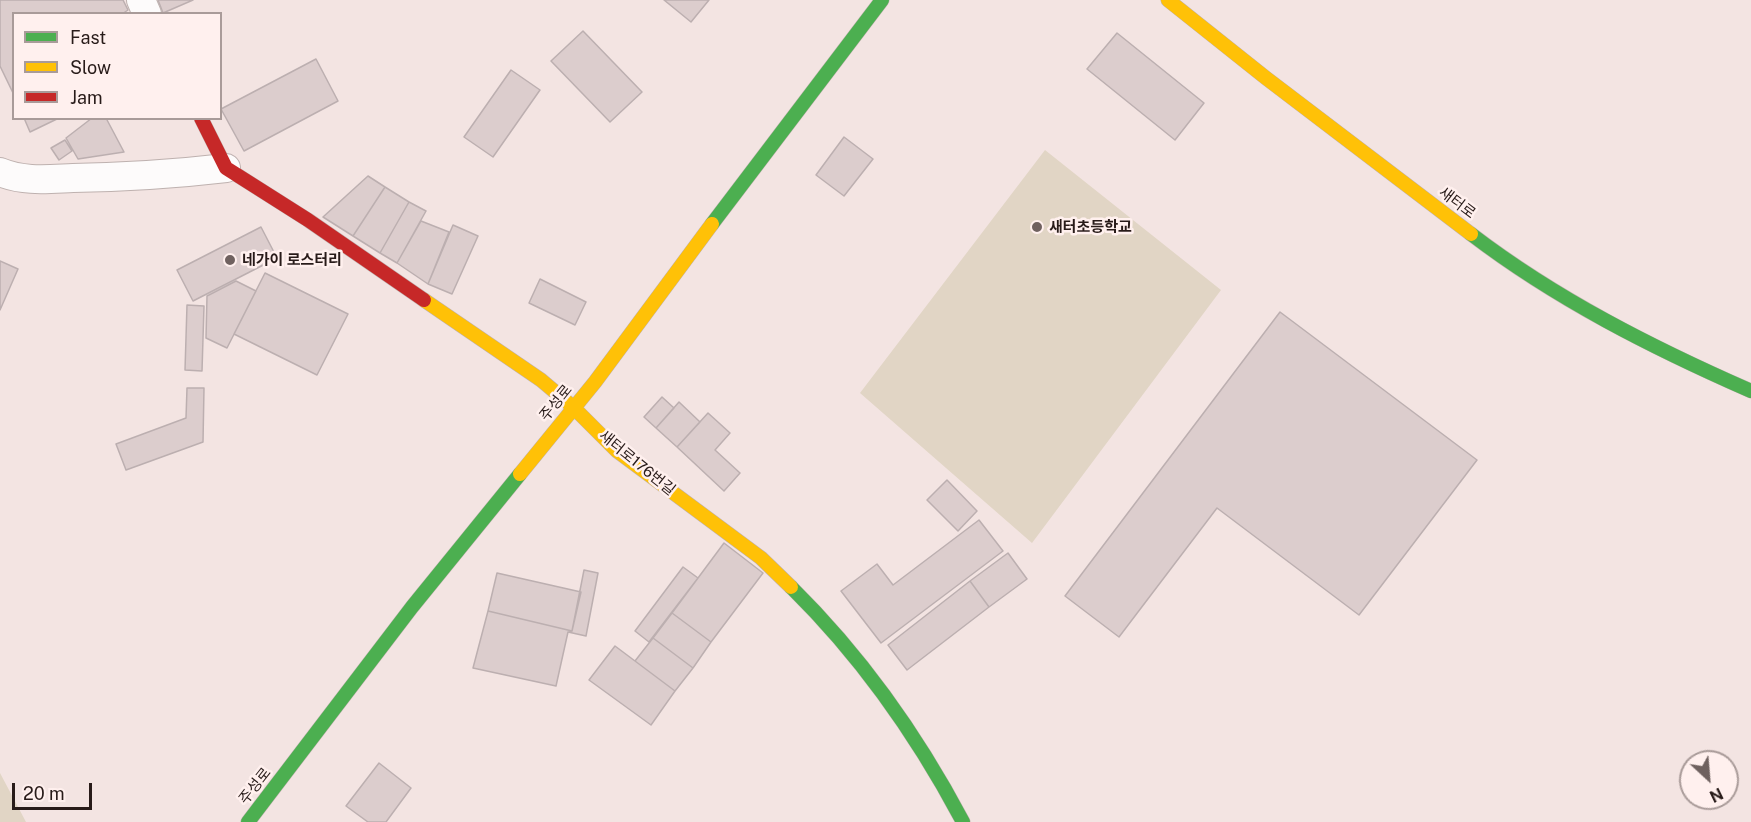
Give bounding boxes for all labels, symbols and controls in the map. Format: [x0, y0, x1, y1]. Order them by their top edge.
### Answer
legend [12, 12, 222, 120]
text: Fast [70, 27, 106, 48]
text: Slow [70, 57, 111, 78]
text: Jam [70, 87, 103, 108]
street label: 새터로 [1435, 183, 1479, 223]
place label: 새터초등학교 [1049, 218, 1132, 236]
marker: 새터초등학교 [1030, 220, 1044, 234]
place label: 네가이 로스터리 [242, 251, 342, 269]
marker: 네가이 로스터리 [223, 253, 237, 267]
street label: 주성로 [536, 381, 576, 425]
street label: 새터로176번길 [595, 427, 679, 499]
north arrow [1679, 750, 1739, 810]
street label: 주성로 [235, 764, 275, 808]
scale bar [15, 771, 94, 809]
text: 20 m [23, 783, 65, 804]
text: N [1706, 784, 1726, 806]

